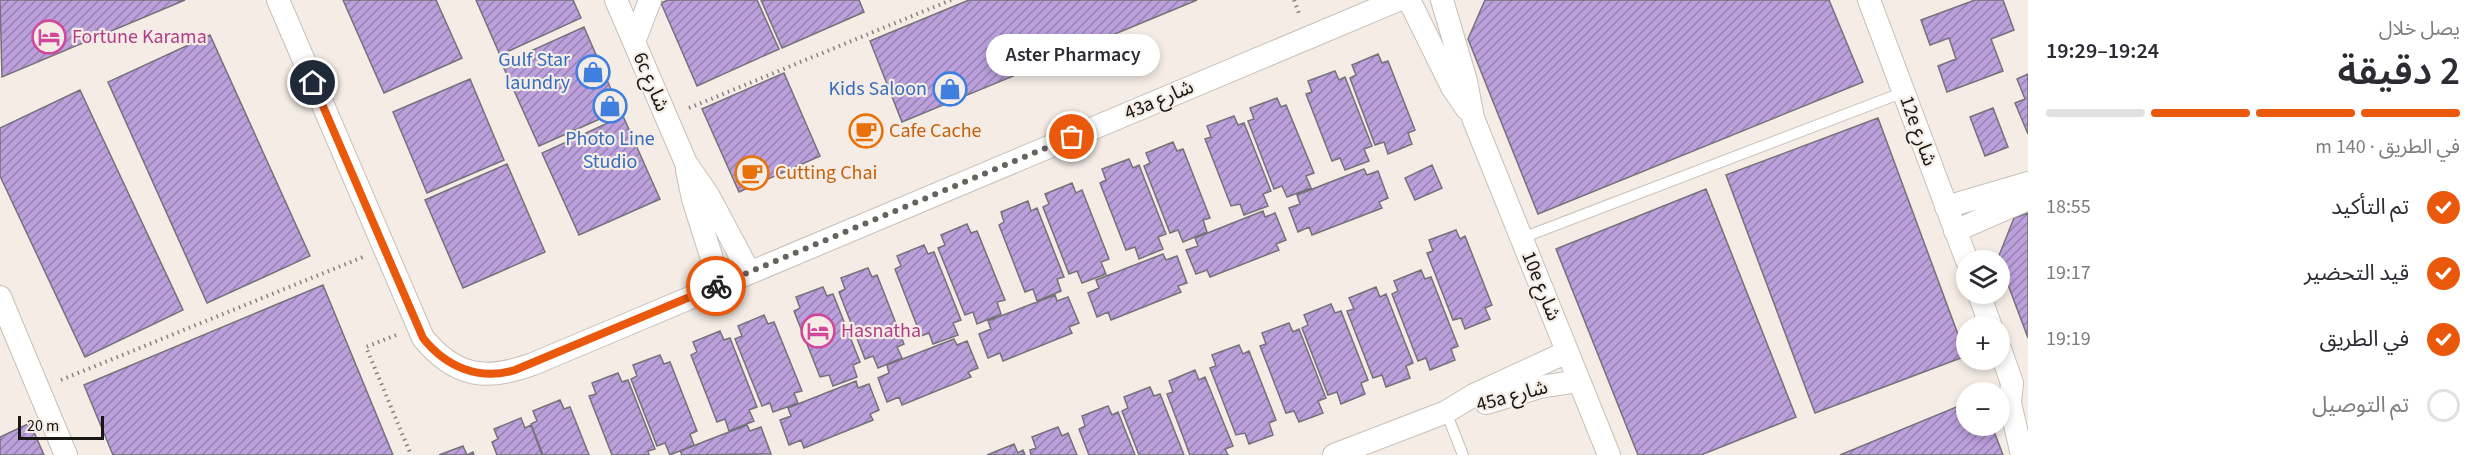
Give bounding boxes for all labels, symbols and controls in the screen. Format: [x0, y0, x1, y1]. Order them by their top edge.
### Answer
text: يصل خلال [2379, 15, 2460, 43]
hotel icon: Fortune Karama [31, 19, 67, 55]
place label: Fortune Karama [72, 23, 207, 51]
callout: Aster Pharmacy [985, 35, 1159, 77]
text: 19:24–19:29 [2046, 35, 2159, 67]
text: Aster Pharmacy [1005, 41, 1141, 69]
text: 2 دقيقة [2338, 44, 2460, 100]
place label: Gulf Star laundry [498, 46, 571, 97]
street label: 6c شارع [626, 48, 676, 116]
shop icon: Gulf Star laundry [575, 54, 611, 90]
pin [287, 57, 338, 108]
icon: home [296, 66, 329, 99]
shop icon: Kids Saloon [932, 71, 968, 107]
street label: 43a شارع [1120, 73, 1198, 127]
place label: Kids Saloon [829, 75, 927, 103]
shop icon: Photo Line Studio [592, 88, 628, 124]
street label: 12e شارع [1892, 92, 1944, 170]
pin [1046, 111, 1097, 162]
cafe icon: Cafe Cache [848, 113, 884, 149]
place label: Cafe Cache [889, 117, 982, 145]
icon: bag [1055, 120, 1088, 153]
place label: Photo Line Studio [565, 125, 655, 176]
text: في الطريق · 140 m [2315, 133, 2460, 161]
cafe icon: Cutting Chai [734, 155, 770, 191]
place label: Cutting Chai [775, 159, 877, 187]
text: تم التأكيد [2331, 191, 2409, 223]
icon: check [2427, 191, 2460, 224]
text: 18:55 [2046, 193, 2091, 221]
street label: 10e شارع [1514, 247, 1568, 325]
map controls [1956, 250, 2010, 436]
button: layers [1956, 250, 2010, 304]
courier [686, 256, 746, 316]
text: قيد التحضير [2304, 257, 2409, 289]
icon: check [2427, 257, 2460, 290]
text: 19:17 [2046, 259, 2091, 287]
icon: bike [700, 270, 733, 303]
hotel icon: Hasnatha [800, 313, 836, 349]
button: + [1956, 316, 2010, 370]
place label: Hasnatha [841, 317, 921, 345]
text: في الطريق [2320, 323, 2409, 355]
icon: check [2427, 323, 2460, 356]
text: 19:19 [2046, 325, 2091, 353]
street label: 45a شارع [1473, 373, 1551, 419]
button: − [1956, 382, 2010, 436]
text: تم التوصيل [2312, 389, 2409, 421]
scale bar [18, 413, 104, 440]
text: 20 m [27, 415, 59, 437]

